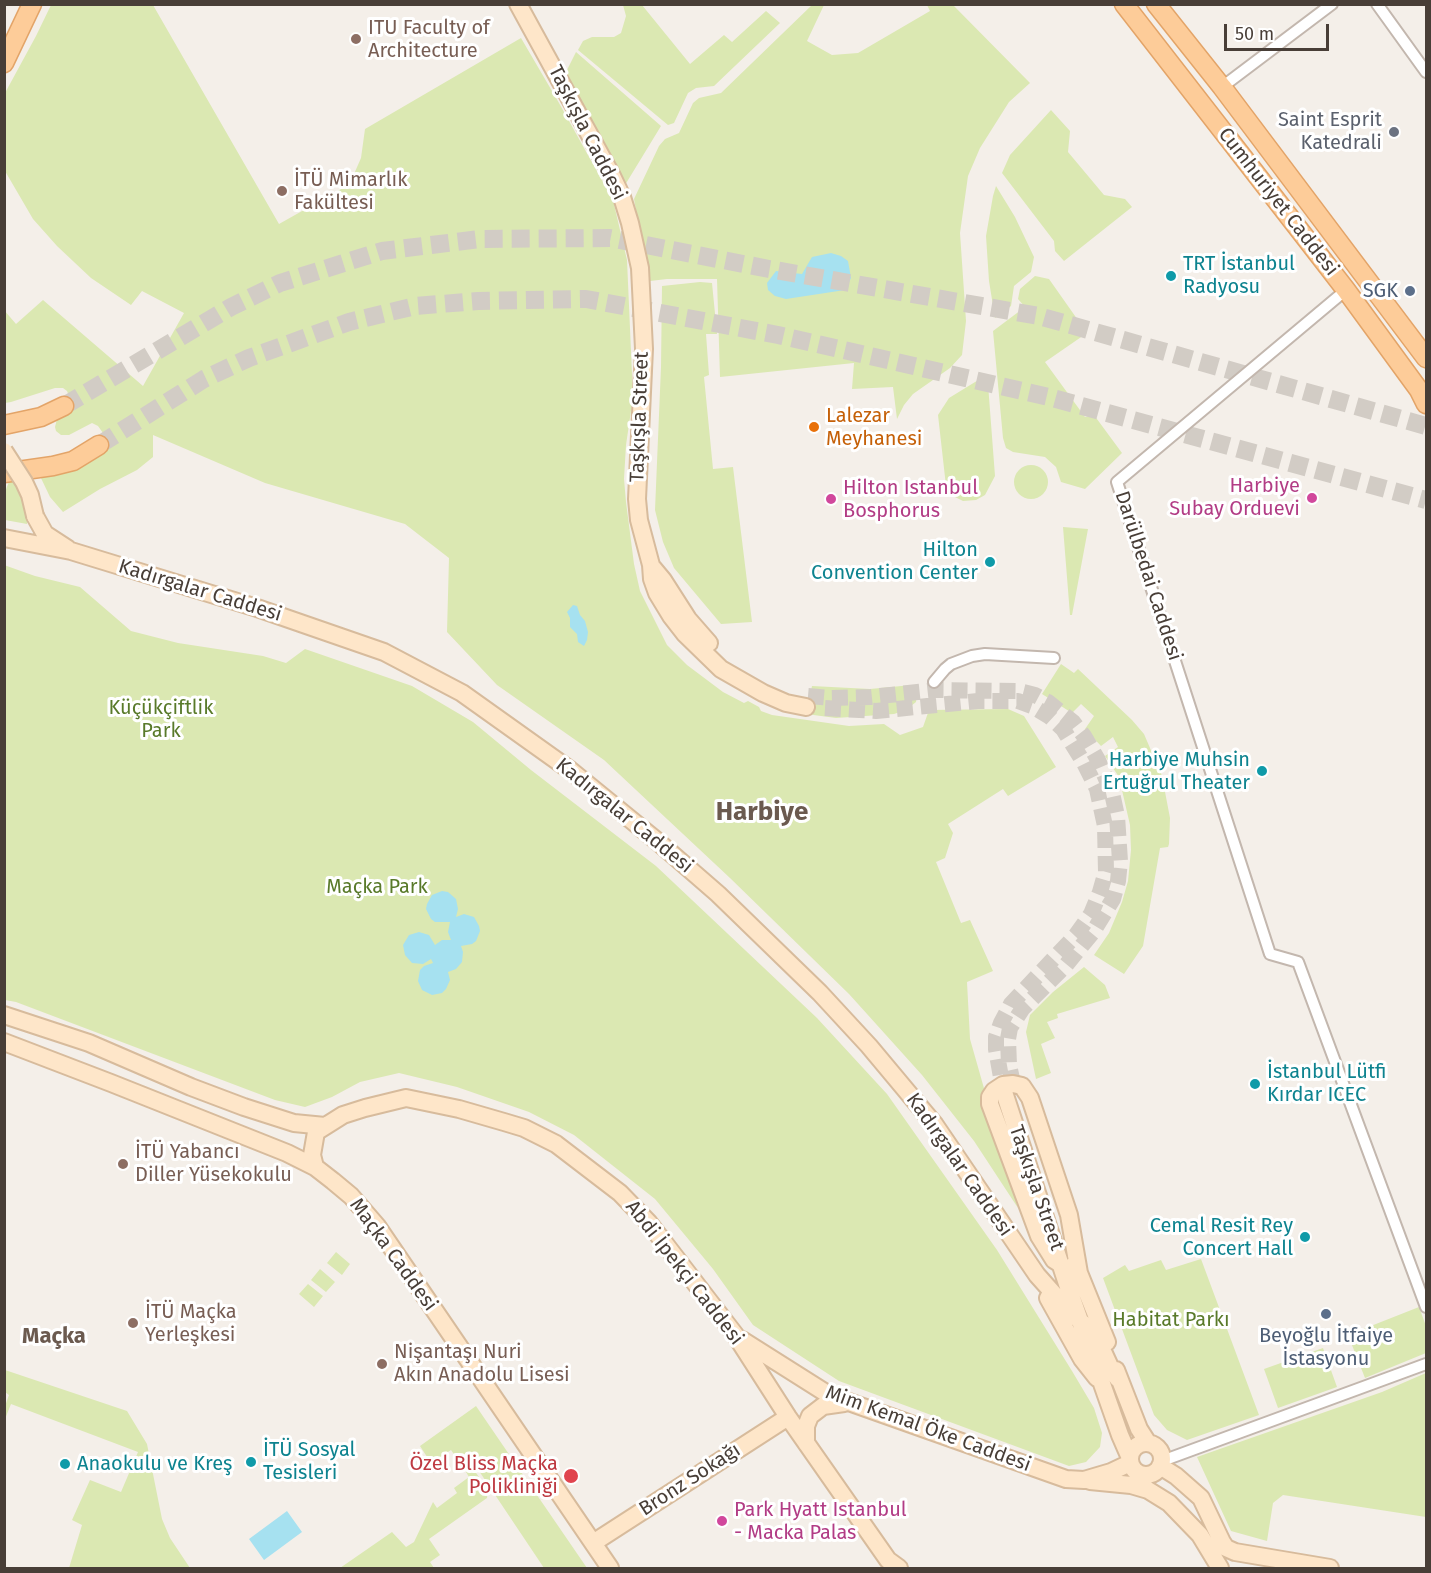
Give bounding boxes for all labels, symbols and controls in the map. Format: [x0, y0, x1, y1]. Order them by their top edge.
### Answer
scale bar [1227, 12, 1332, 50]
place label: ITU Faculty of Architecture [368, 16, 490, 63]
text: 50 m [1235, 23, 1274, 45]
marker: ITU Faculty of Architecture [349, 32, 363, 46]
street label: Taşkışla Caddesi [543, 62, 631, 204]
place label: Saint Esprit Katedrali [1278, 108, 1382, 155]
street label: Cumhuriyet Caddesi [1213, 123, 1343, 281]
marker: Saint Esprit Katedrali [1387, 125, 1401, 139]
place label: İTÜ Mimarlık Fakültesi [294, 168, 407, 215]
marker: İTÜ Mimarlık Fakültesi [275, 184, 289, 198]
place label: TRT İstanbul Radyosu [1183, 252, 1295, 299]
marker: TRT İstanbul Radyosu [1164, 269, 1178, 283]
place label: SGK [1363, 279, 1398, 303]
marker: SGK [1403, 284, 1417, 298]
street label: Taşkışla Street [626, 351, 654, 483]
place label: Lalezar Meyhanesi [826, 404, 922, 451]
marker: Lalezar Meyhanesi [807, 420, 821, 434]
place label: Harbiye Subay Orduevi [1169, 474, 1300, 521]
place label: Hilton Istanbul Bosphorus [843, 476, 978, 523]
street label: Darülbedai Caddesi [1109, 488, 1187, 664]
marker: Harbiye Subay Orduevi [1305, 491, 1319, 505]
marker: Hilton Istanbul Bosphorus [824, 492, 838, 506]
place label: Hilton Convention Center [811, 538, 978, 585]
street label: Kadırgalar Caddesi [115, 555, 285, 627]
marker: Hilton Convention Center [983, 555, 997, 569]
park label: Küçükçiftlik Park [109, 696, 213, 743]
place label: Harbiye Muhsin Ertuğrul Theater [1103, 748, 1250, 795]
street label: Kadırgalar Caddesi [551, 753, 697, 879]
marker: Harbiye Muhsin Ertuğrul Theater [1255, 764, 1269, 778]
district label: Harbiye [716, 797, 808, 829]
park label: Maçka Park [326, 875, 428, 899]
place label: İstanbul Lütfi Kırdar ICEC [1267, 1060, 1387, 1107]
marker: İstanbul Lütfi Kırdar ICEC [1248, 1077, 1262, 1091]
street label: Kadırgalar Caddesi [901, 1089, 1017, 1241]
street label: Taşkışla Street [1003, 1122, 1069, 1254]
place label: İTÜ Yabancı Diller Yüsekokulu [135, 1140, 292, 1187]
marker: İTÜ Yabancı Diller Yüsekokulu [116, 1157, 130, 1171]
street label: Maçka Caddesi [344, 1194, 442, 1316]
street label: Abdi İpekçi Caddesi [620, 1196, 748, 1350]
place label: Cemal Resit Rey Concert Hall [1150, 1214, 1293, 1261]
marker: Cemal Resit Rey Concert Hall [1298, 1230, 1312, 1244]
place label: İTÜ Maçka Yerleşkesi [145, 1300, 237, 1347]
marker: Beyoğlu İtfaiye İstasyonu [1319, 1307, 1333, 1321]
park label: Habitat Parkı [1112, 1308, 1230, 1332]
marker: İTÜ Maçka Yerleşkesi [126, 1316, 140, 1330]
district label: Maçka [22, 1324, 86, 1350]
place label: Beyoğlu İtfaiye İstasyonu [1259, 1324, 1393, 1371]
place label: Nişantaşı Nuri Akın Anadolu Lisesi [394, 1340, 570, 1387]
marker: Nişantaşı Nuri Akın Anadolu Lisesi [375, 1357, 389, 1371]
street label: Mim Kemal Öke Caddesi [822, 1381, 1034, 1477]
place label: İTÜ Sosyal Tesisleri [263, 1438, 355, 1485]
street label: Bronz Sokağı [635, 1438, 745, 1522]
place label: Anaokulu ve Kreş [77, 1452, 232, 1476]
place label: Özel Bliss Maçka Polikliniği [409, 1452, 558, 1499]
marker: İTÜ Sosyal Tesisleri [244, 1455, 258, 1469]
marker: Anaokulu ve Kreş [58, 1457, 72, 1471]
marker: Özel Bliss Maçka Polikliniği [562, 1467, 580, 1485]
place label: Park Hyatt Istanbul - Macka Palas [734, 1498, 907, 1545]
marker: Park Hyatt Istanbul - Macka Palas [715, 1514, 729, 1528]

